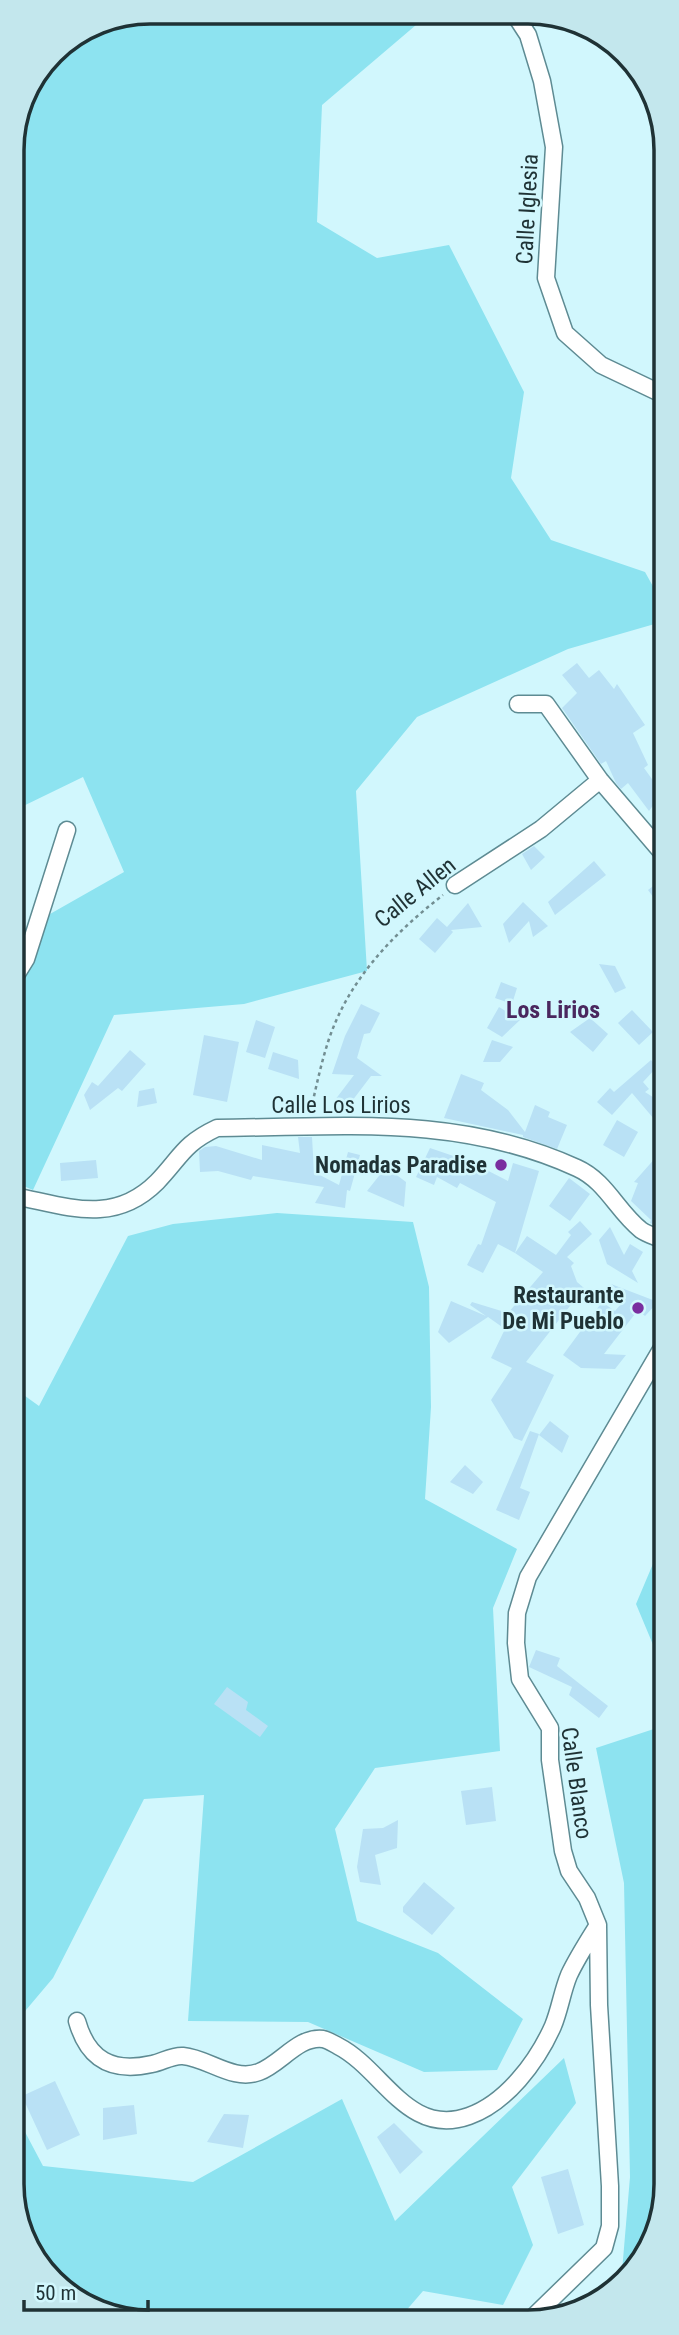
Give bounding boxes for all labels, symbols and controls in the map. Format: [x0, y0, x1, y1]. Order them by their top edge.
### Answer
street label: Calle Iglesia [511, 153, 544, 265]
street label: Calle Allen [369, 852, 461, 933]
district label: Los Lirios [506, 996, 600, 1024]
street label: Calle Los Lirios [271, 1092, 411, 1119]
place label: Nomadas Paradise [315, 1152, 487, 1179]
marker: Nomadas Paradise [493, 1157, 509, 1173]
place label: Restaurante De Mi Pueblo [502, 1282, 624, 1335]
marker: Restaurante De Mi Pueblo [630, 1300, 646, 1316]
street label: Calle Blanco [555, 1725, 598, 1841]
scale bar [24, 2268, 149, 2312]
text: 50 m [35, 2281, 76, 2305]

